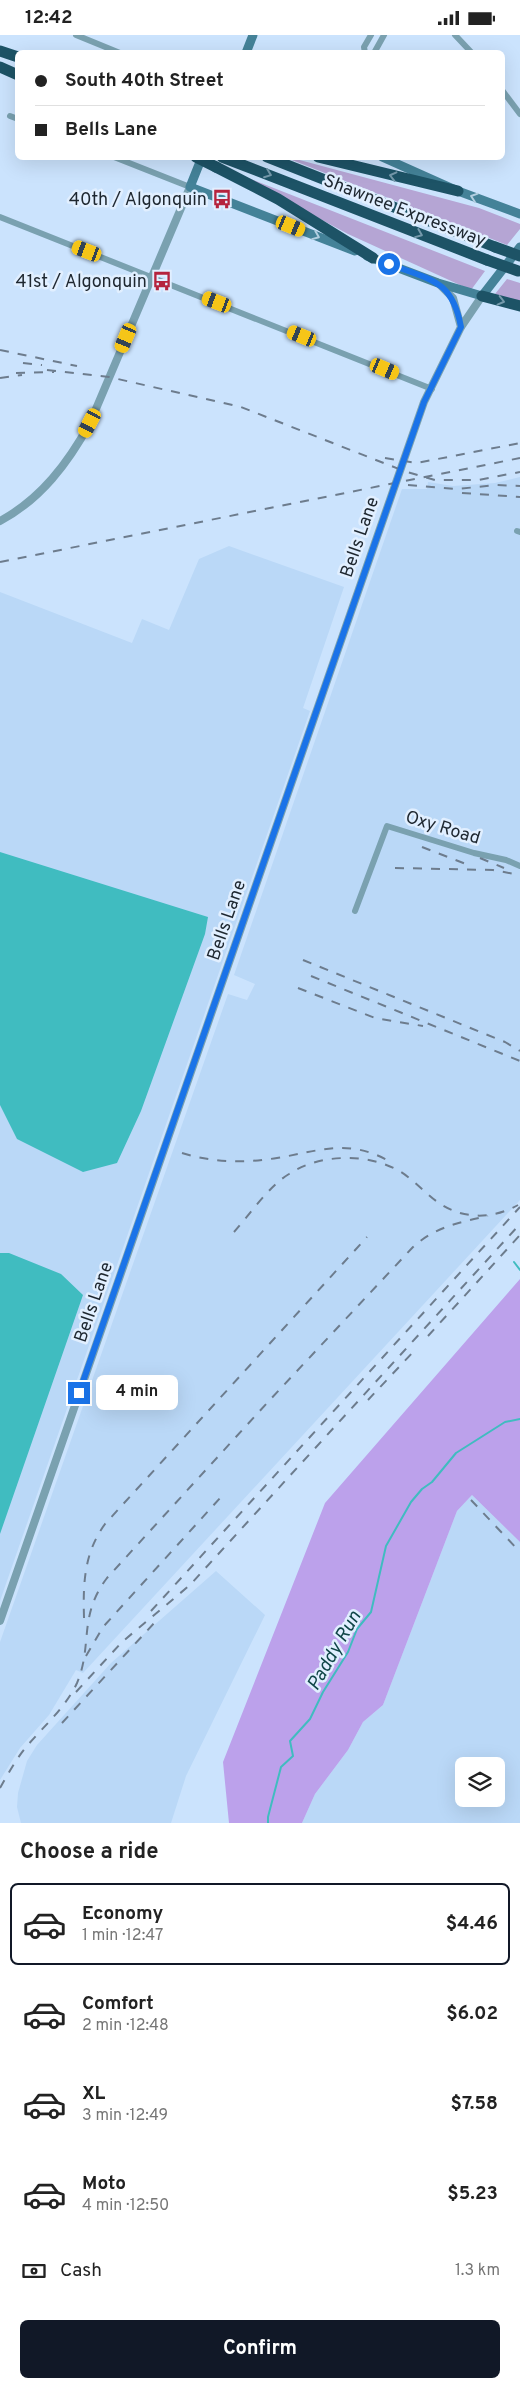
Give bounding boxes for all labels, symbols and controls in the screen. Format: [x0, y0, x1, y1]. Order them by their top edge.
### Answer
text: 12:42 [25, 6, 73, 30]
text: South 40th Street [65, 69, 224, 93]
text: Bells Lane [65, 118, 157, 142]
one-way arrow [263, 169, 271, 179]
street label: Shawnee Expressway [320, 170, 489, 253]
one-way arrow [389, 171, 398, 182]
bus stop icon: 40th / Algonquin [211, 188, 233, 210]
place label: 40th / Algonquin [69, 189, 207, 212]
one-way arrow [471, 193, 479, 203]
car [274, 213, 307, 239]
one-way arrow [414, 228, 423, 239]
one-way arrow [311, 230, 320, 240]
car [70, 239, 103, 263]
route start [378, 253, 400, 275]
bus stop icon: 41st / Algonquin [151, 270, 173, 292]
place label: 41st / Algonquin [16, 271, 147, 294]
car [200, 290, 233, 314]
one-way arrow [496, 296, 504, 306]
car [113, 321, 138, 355]
car [285, 323, 318, 349]
car [368, 356, 401, 382]
car [76, 406, 103, 440]
street label: Bells Lane [336, 494, 385, 581]
street label: Oxy Road [402, 806, 483, 851]
street label: Bells Lane [203, 877, 252, 964]
street label: Bells Lane [70, 1259, 119, 1346]
callout: 4 min [96, 1375, 179, 1411]
route end [68, 1382, 90, 1404]
text: 4 min [116, 1382, 158, 1402]
water label: Paddy Run [302, 1606, 367, 1695]
map controls [455, 1757, 505, 1807]
button: layers [455, 1757, 505, 1807]
text: Choose a ride [20, 1839, 158, 1866]
icon: car [22, 1902, 67, 1947]
text: Economy [82, 1902, 163, 1926]
text: $4.46 [446, 1912, 498, 1936]
text: 1 min · 12:47 [82, 1926, 163, 1946]
icon: car [22, 1992, 67, 2037]
text: Comfort [82, 1992, 154, 2016]
text: $6.02 [446, 2002, 498, 2026]
text: 2 min · 12:48 [82, 2016, 169, 2036]
icon: car [22, 2082, 67, 2127]
text: XL [82, 2082, 105, 2106]
text: $7.58 [451, 2092, 498, 2116]
text: 3 min · 12:49 [82, 2106, 168, 2126]
icon: car [22, 2172, 67, 2217]
text: Moto [82, 2172, 126, 2196]
text: $5.23 [447, 2182, 498, 2206]
text: 4 min · 12:50 [82, 2196, 169, 2216]
icon: cash [20, 2257, 48, 2285]
text: Cash [60, 2259, 102, 2283]
text: 1.3 km [455, 2261, 500, 2281]
button: Confirm [20, 2320, 500, 2378]

